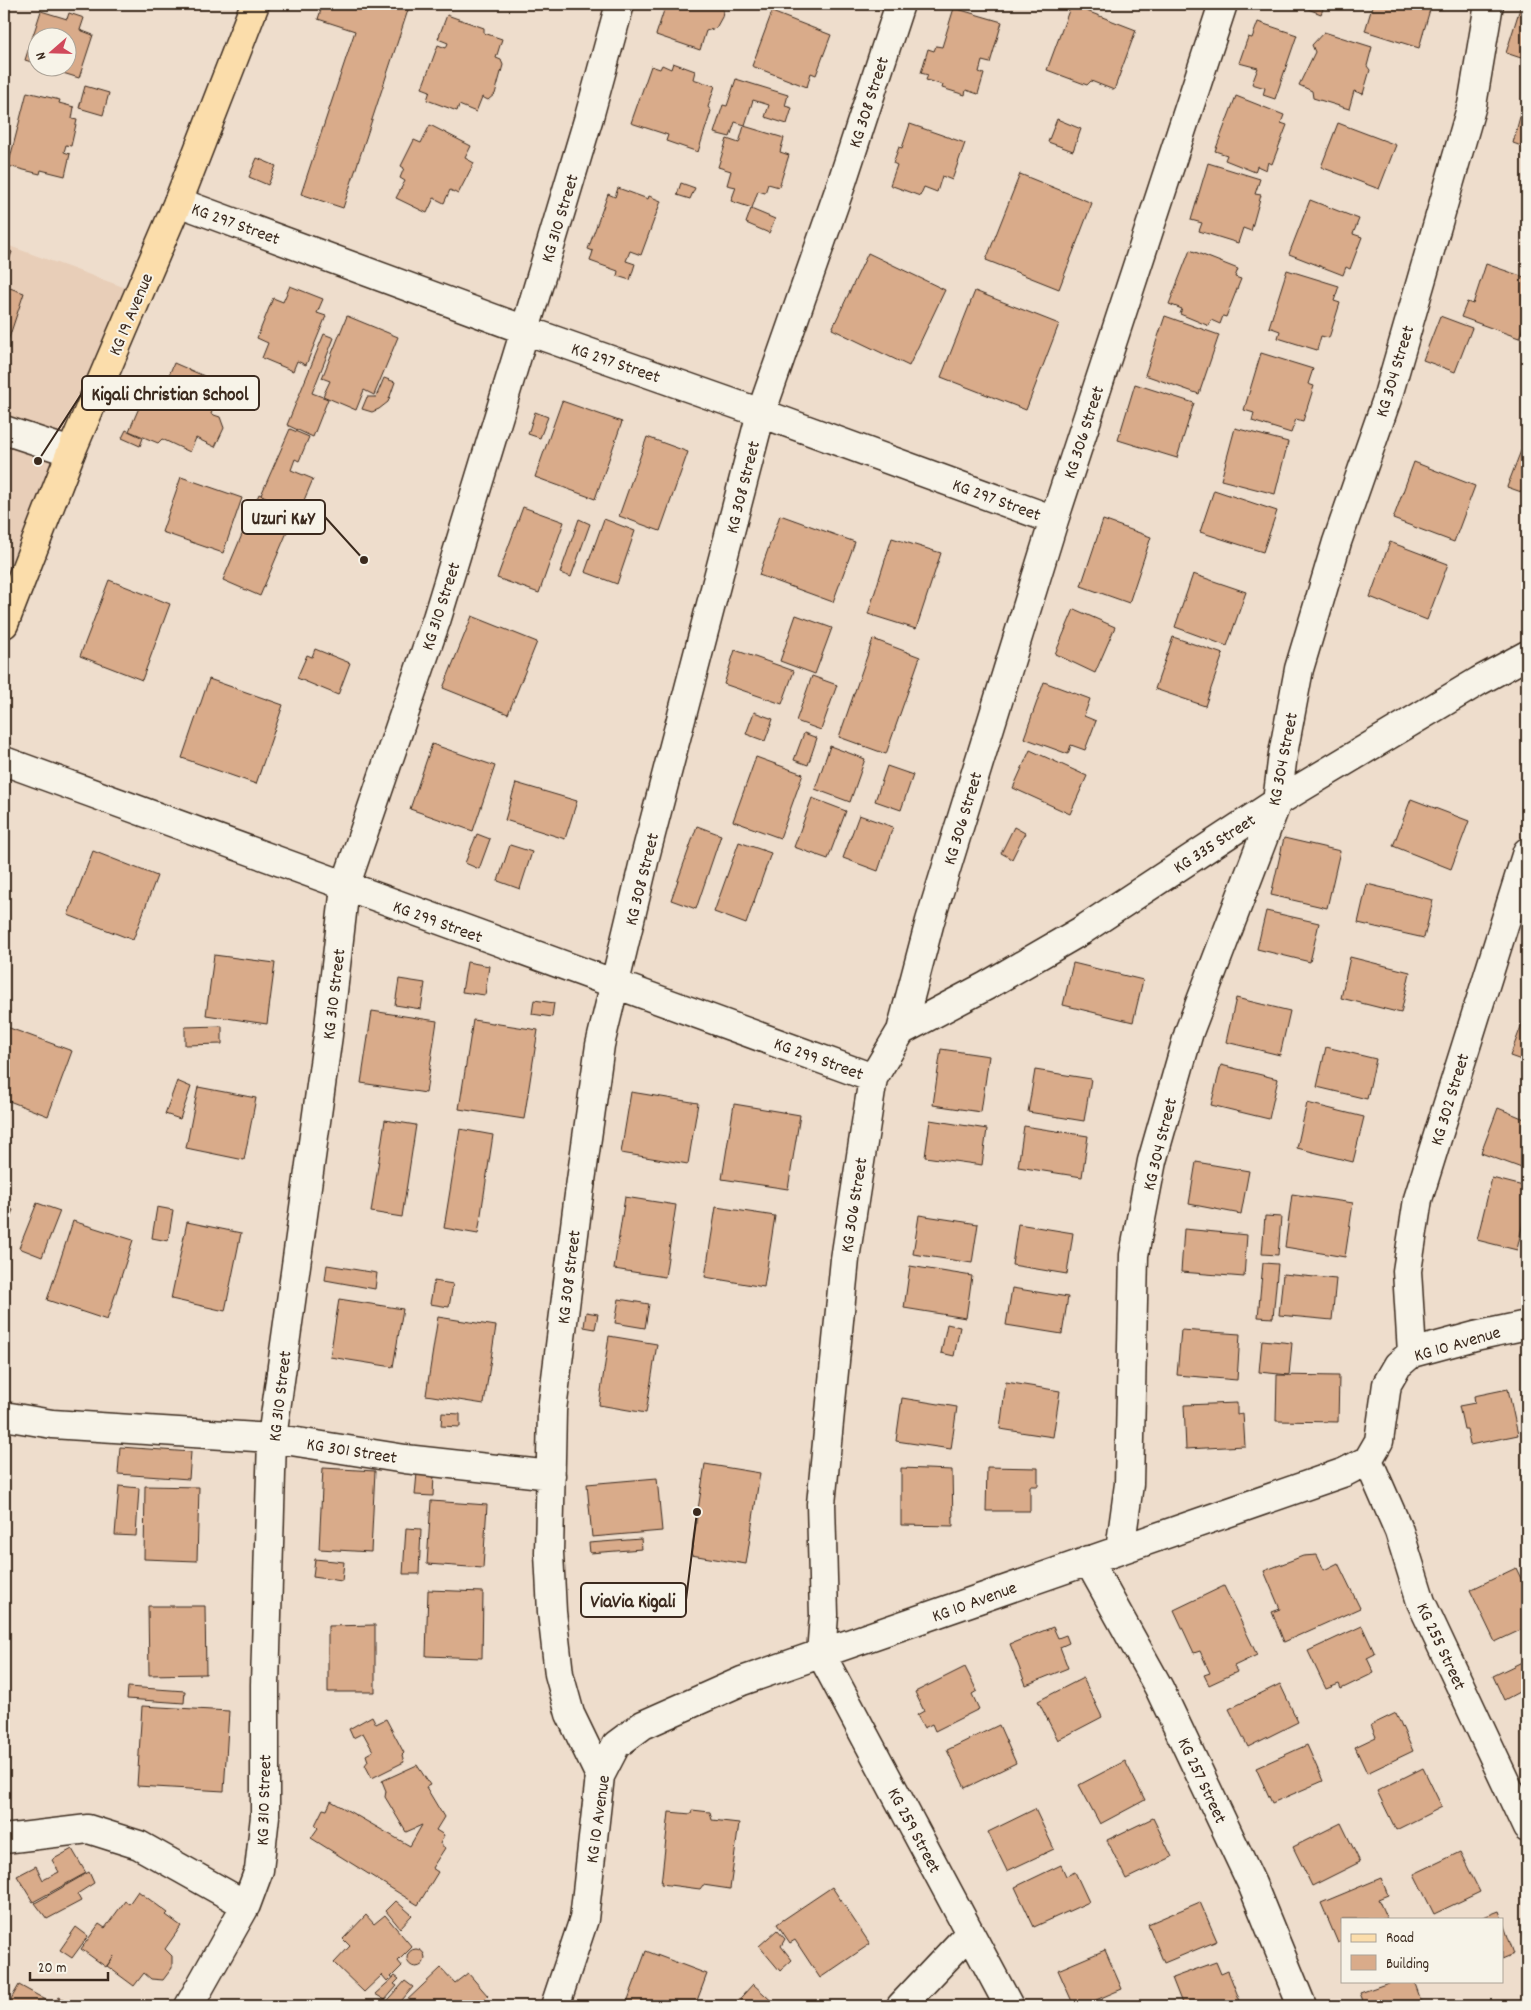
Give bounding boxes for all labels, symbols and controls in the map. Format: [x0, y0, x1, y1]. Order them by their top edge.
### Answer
north arrow [28, 28, 78, 78]
text: N [31, 49, 52, 62]
street label: KG 308 Street [844, 54, 897, 152]
street label: KG 310 Street [536, 171, 587, 266]
street label: KG 297 Street [187, 198, 283, 253]
street label: KG 19 Avenue [104, 270, 161, 360]
street label: KG 304 Street [1371, 322, 1422, 421]
street label: KG 297 Street [567, 338, 663, 391]
callout: Kigali Christian School [82, 376, 259, 410]
text: Kigali Christian School [91, 383, 249, 410]
street label: KG 306 Street [1059, 383, 1112, 482]
street label: KG 308 Street [721, 438, 768, 536]
street label: KG 297 Street [948, 474, 1044, 529]
callout: Uzuri K&Y [242, 500, 325, 534]
text: Uzuri K&Y [251, 507, 316, 534]
street label: KG 310 Street [416, 559, 468, 654]
street label: KG 304 Street [1263, 710, 1306, 808]
street label: KG 306 Street [938, 769, 990, 868]
street label: KG 335 Street [1169, 809, 1262, 881]
street label: KG 308 Street [620, 830, 667, 928]
street label: KG 299 Street [389, 896, 486, 951]
street label: KG 310 Street [318, 947, 353, 1041]
street label: KG 299 Street [770, 1033, 867, 1088]
street label: KG 302 Street [1426, 1050, 1477, 1149]
street label: KG 304 Street [1138, 1095, 1185, 1194]
street label: KG 306 Street [836, 1156, 875, 1255]
street label: KG 308 Street [552, 1229, 589, 1326]
street label: KG 10 Avenue [1412, 1321, 1504, 1370]
street label: KG 310 Street [264, 1349, 299, 1443]
street label: KG 301 Street [305, 1433, 399, 1472]
street label: KG 10 Avenue [929, 1576, 1021, 1630]
callout: ViaVia Kigali [581, 1583, 686, 1617]
text: ViaVia Kigali [591, 1590, 676, 1617]
street label: KG 255 Street [1409, 1599, 1471, 1695]
street label: KG 257 Street [1170, 1734, 1232, 1829]
street label: KG 310 Street [251, 1754, 280, 1846]
street label: KG 10 Avenue [581, 1774, 618, 1865]
street label: KG 259 Street [880, 1784, 946, 1879]
legend [1341, 1918, 1504, 1982]
text: Road [1386, 1928, 1414, 1950]
scale bar [30, 1950, 108, 1982]
text: Building [1386, 1954, 1429, 1976]
text: 20 m [38, 1958, 66, 1980]

